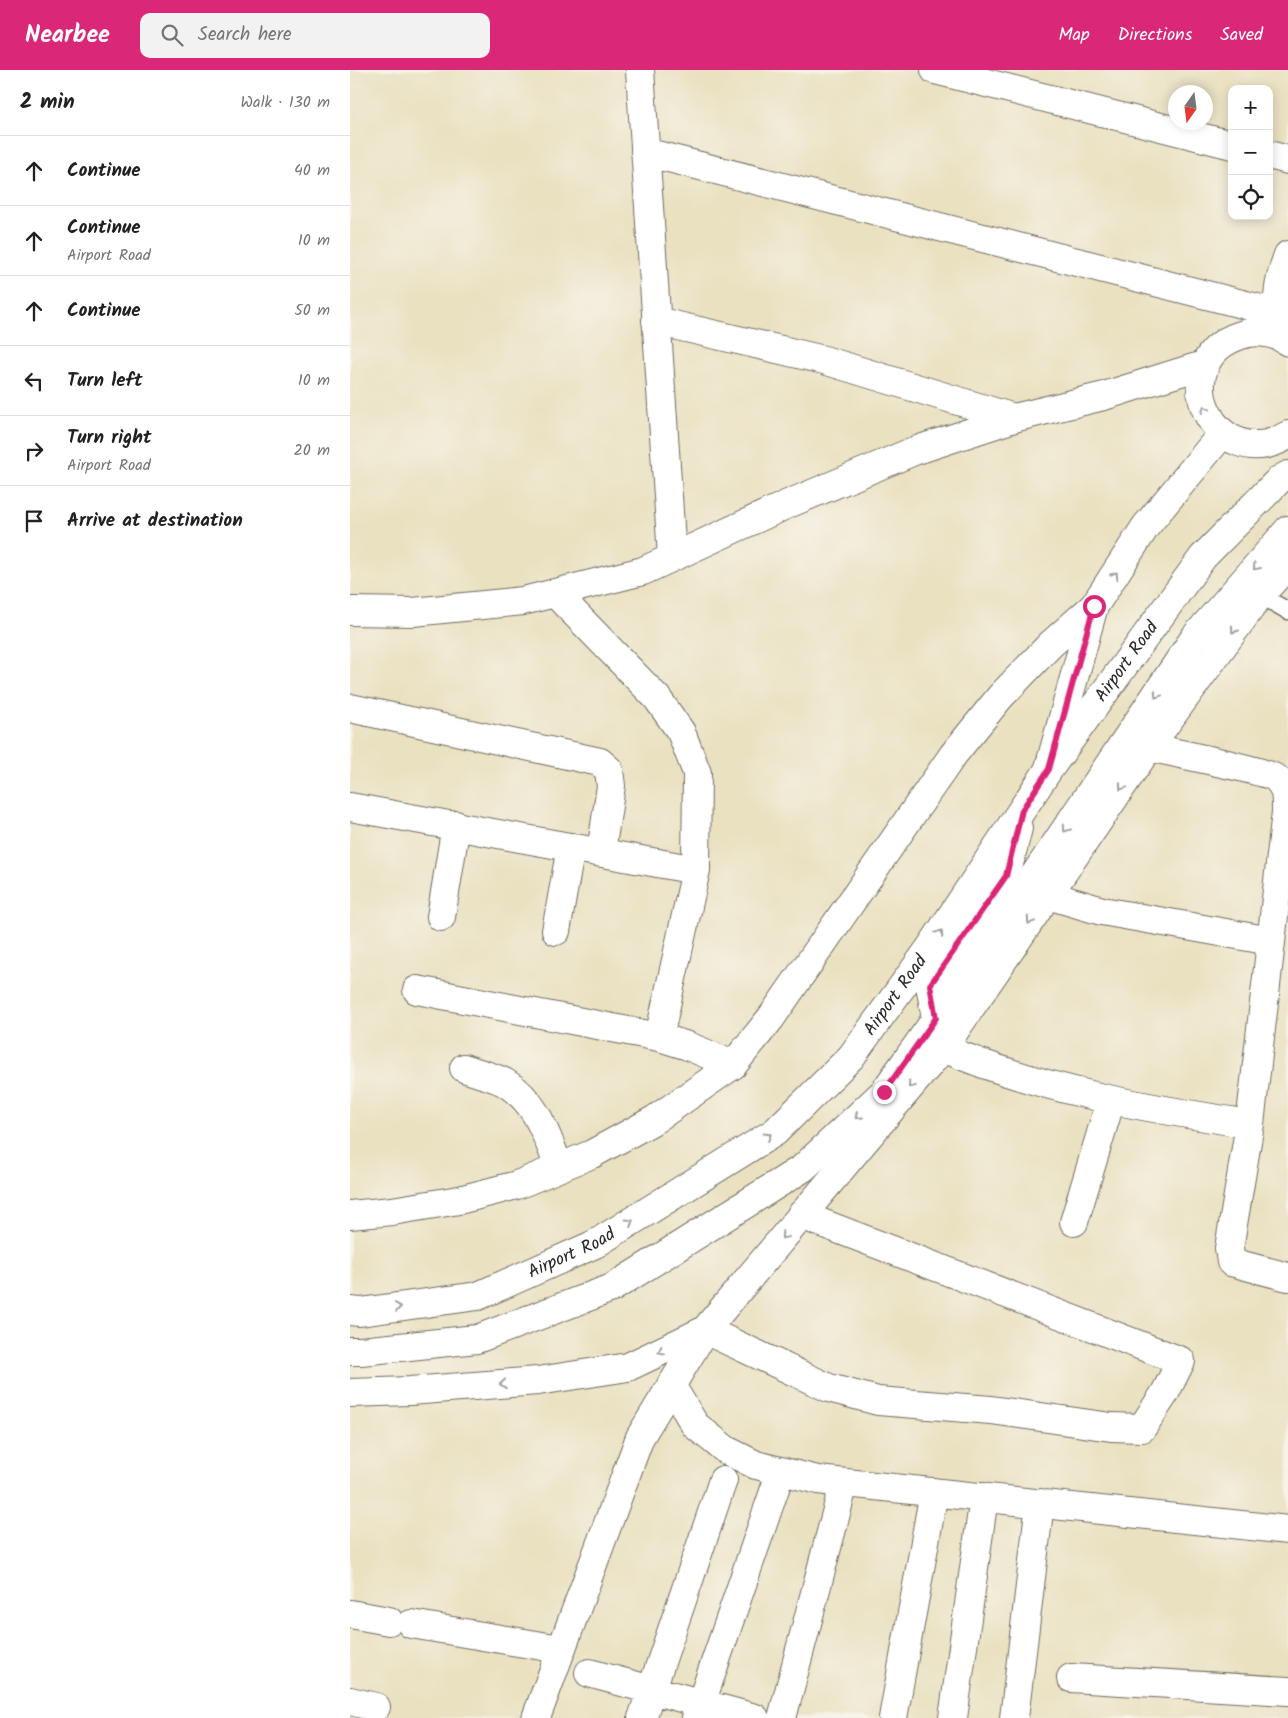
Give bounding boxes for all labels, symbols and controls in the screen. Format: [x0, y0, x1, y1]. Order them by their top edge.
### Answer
search box [140, 13, 490, 58]
text: Nearbee [25, 16, 110, 55]
text: Search here [198, 20, 292, 50]
icon: search [158, 21, 186, 49]
text: Map [1058, 21, 1090, 50]
text: Directions [1118, 21, 1192, 50]
text: Saved [1220, 21, 1263, 50]
north arrow [1168, 85, 1213, 130]
map controls [1228, 85, 1273, 220]
button: + [1228, 85, 1273, 130]
text: 2 min [20, 86, 75, 119]
text: Walk · 130 m [241, 90, 330, 115]
button: − [1228, 130, 1273, 175]
text: Continue [67, 156, 140, 186]
icon: ahead [20, 157, 48, 185]
text: 40 m [294, 158, 330, 183]
button: locate [1228, 175, 1273, 220]
text: Continue [67, 213, 140, 243]
icon: ahead [20, 227, 48, 255]
text: 10 m [298, 228, 330, 253]
text: Airport Road [67, 243, 151, 268]
text: Continue [67, 296, 140, 326]
icon: ahead [20, 297, 48, 325]
text: 50 m [294, 298, 330, 323]
text: Turn left [67, 366, 142, 396]
icon: left [20, 367, 48, 395]
text: 10 m [298, 368, 330, 393]
one-way arrow [1200, 405, 1211, 414]
text: Turn right [67, 423, 152, 453]
icon: right [20, 437, 48, 465]
text: 20 m [294, 438, 330, 463]
text: Airport Road [67, 453, 151, 478]
text: Arrive at destination [67, 506, 243, 536]
icon: arrive [20, 507, 48, 535]
one-way arrow [1253, 561, 1262, 570]
one-way arrow [1108, 571, 1118, 580]
route start [1083, 595, 1106, 618]
street label: Airport Road [1087, 614, 1167, 708]
one-way arrow [1231, 624, 1241, 633]
one-way arrow [1153, 689, 1163, 698]
one-way arrow [1119, 781, 1128, 791]
one-way arrow [1063, 824, 1072, 833]
one-way arrow [1027, 915, 1036, 925]
one-way arrow [934, 929, 943, 939]
street label: Airport Road [856, 948, 936, 1042]
one-way arrow [908, 1080, 917, 1089]
route end [873, 1081, 896, 1104]
one-way arrow [854, 1110, 863, 1119]
one-way arrow [763, 1133, 772, 1143]
one-way arrow [625, 1219, 634, 1229]
street label: Airport Road [523, 1220, 622, 1287]
one-way arrow [780, 1231, 789, 1240]
one-way arrow [395, 1302, 403, 1313]
one-way arrow [657, 1345, 666, 1356]
one-way arrow [499, 1378, 507, 1389]

